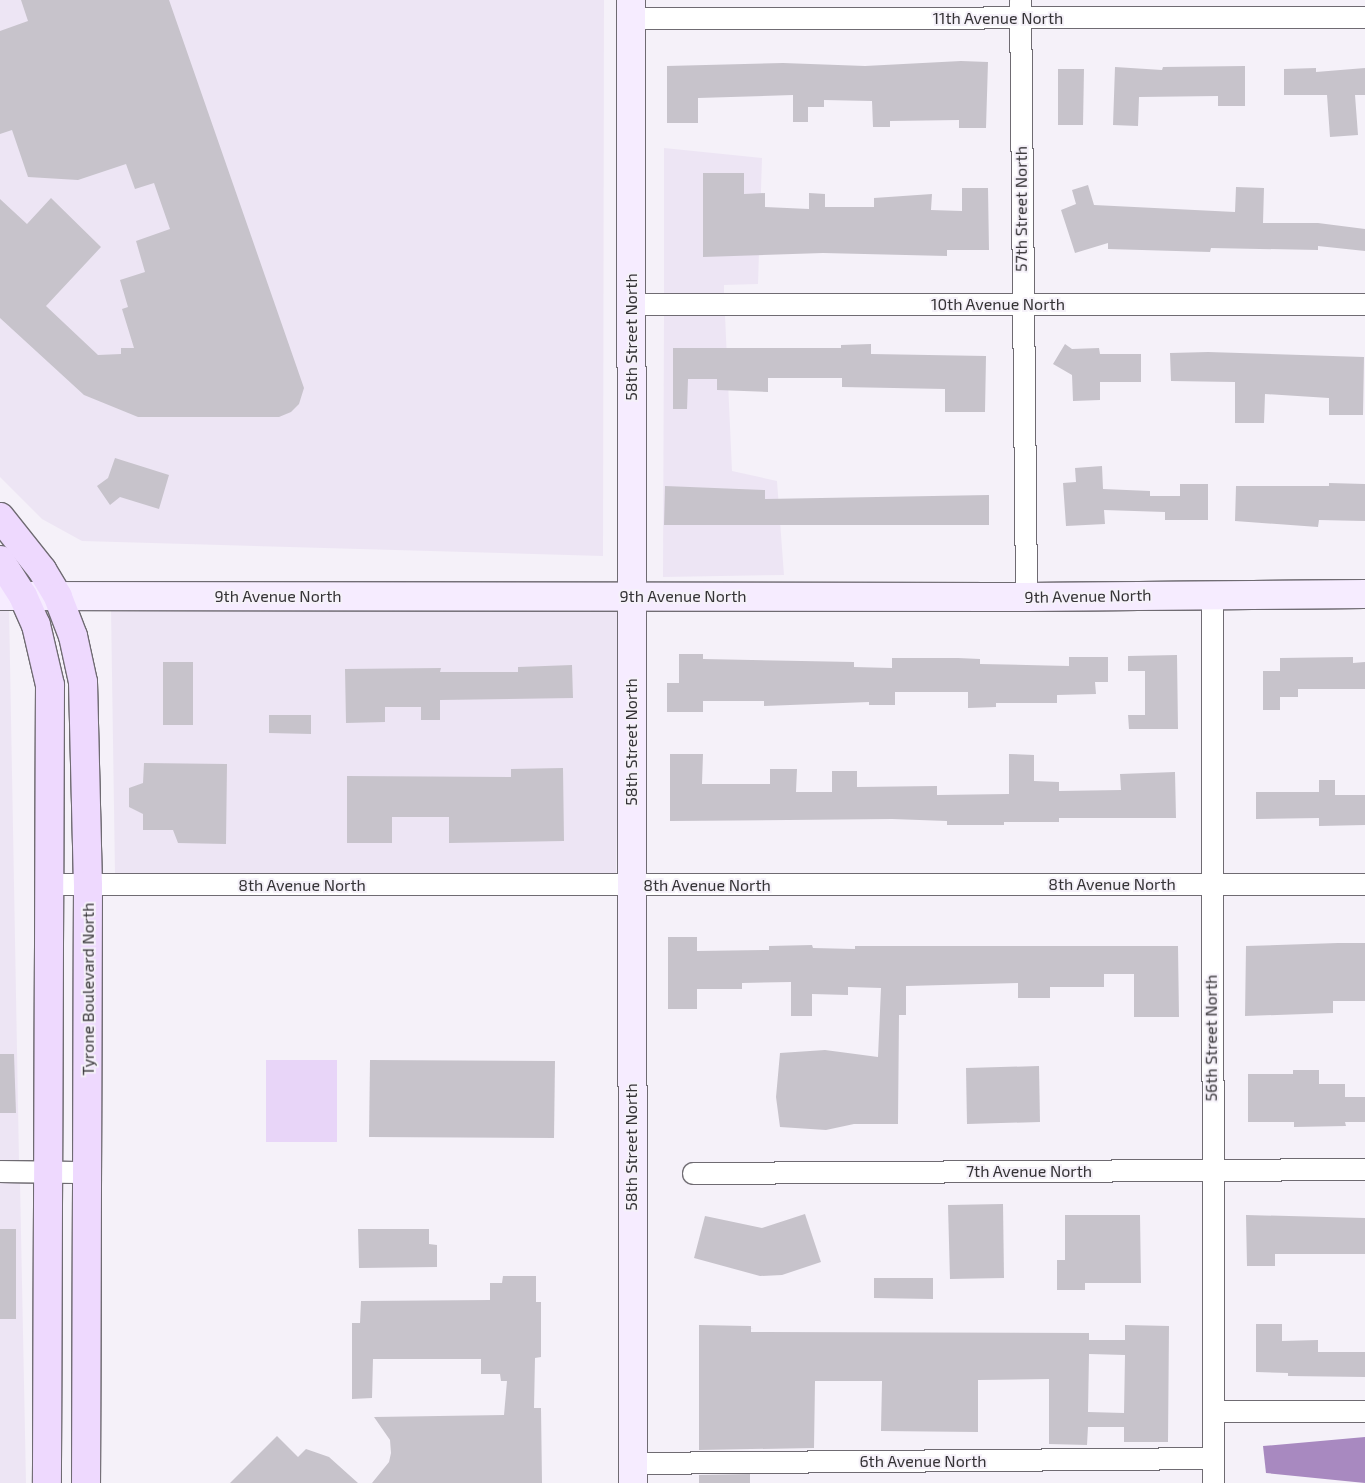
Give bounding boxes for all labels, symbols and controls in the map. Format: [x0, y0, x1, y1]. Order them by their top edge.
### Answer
street label: 11th Avenue North [932, 8, 1064, 28]
street label: 57th Street North [1011, 146, 1031, 272]
street label: 58th Street North [621, 273, 641, 401]
street label: 10th Avenue North [931, 294, 1065, 314]
street label: 9th Avenue North [1024, 585, 1152, 607]
street label: 9th Avenue North [214, 586, 342, 606]
street label: 9th Avenue North [619, 586, 747, 606]
street label: 58th Street North [621, 678, 641, 806]
street label: 8th Avenue North [1048, 874, 1176, 894]
street label: 8th Avenue North [238, 875, 366, 895]
street label: 8th Avenue North [643, 875, 771, 895]
street label: Tyrone Boulevard North [78, 902, 98, 1076]
street label: 56th Street North [1201, 975, 1221, 1101]
street label: 58th Street North [621, 1083, 641, 1211]
street label: 7th Avenue North [966, 1161, 1092, 1181]
street label: 6th Avenue North [859, 1451, 987, 1471]

